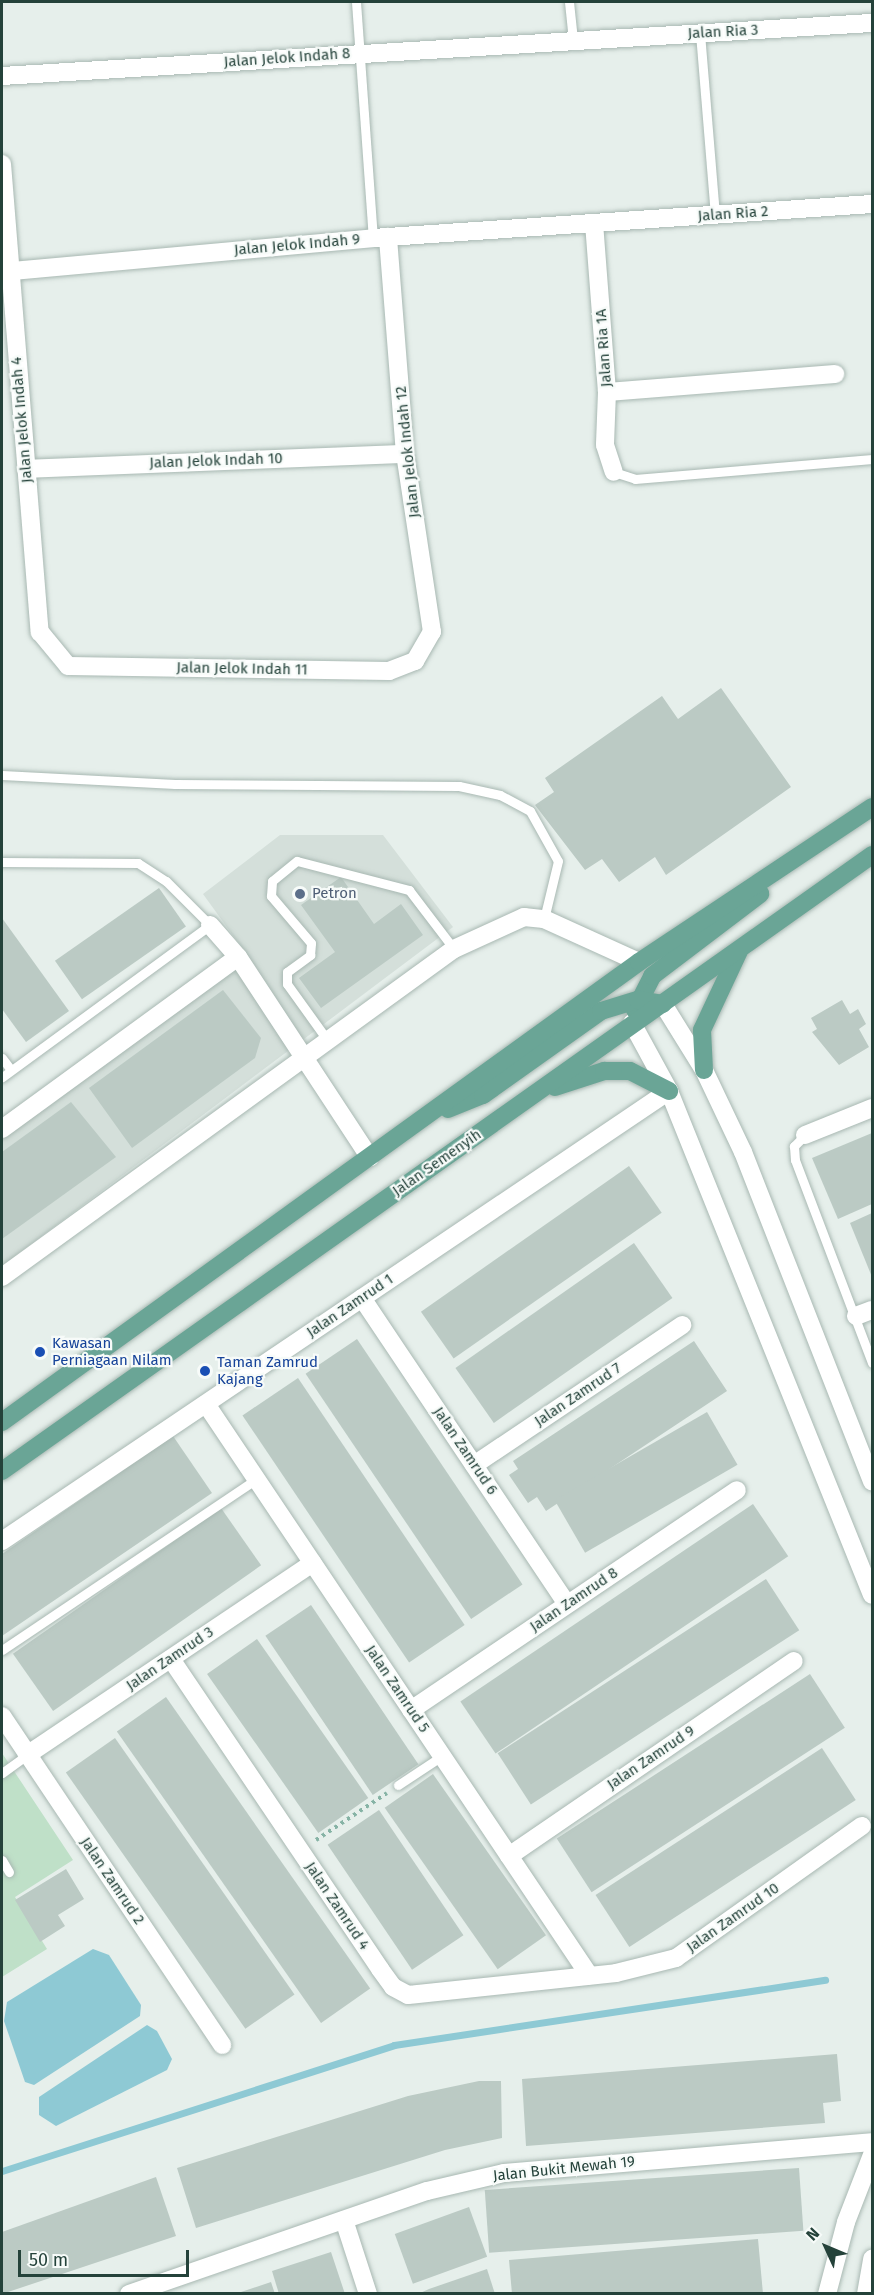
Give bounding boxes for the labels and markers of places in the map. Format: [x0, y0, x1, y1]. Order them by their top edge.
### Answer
place label: Petron [312, 885, 357, 903]
marker: Petron [293, 887, 307, 901]
place label: Kawasan Perniagaan Nilam [52, 1334, 172, 1369]
marker: Kawasan Perniagaan Nilam [33, 1345, 47, 1359]
place label: Taman Zamrud Kajang [217, 1353, 318, 1388]
marker: Taman Zamrud Kajang [198, 1364, 212, 1378]

